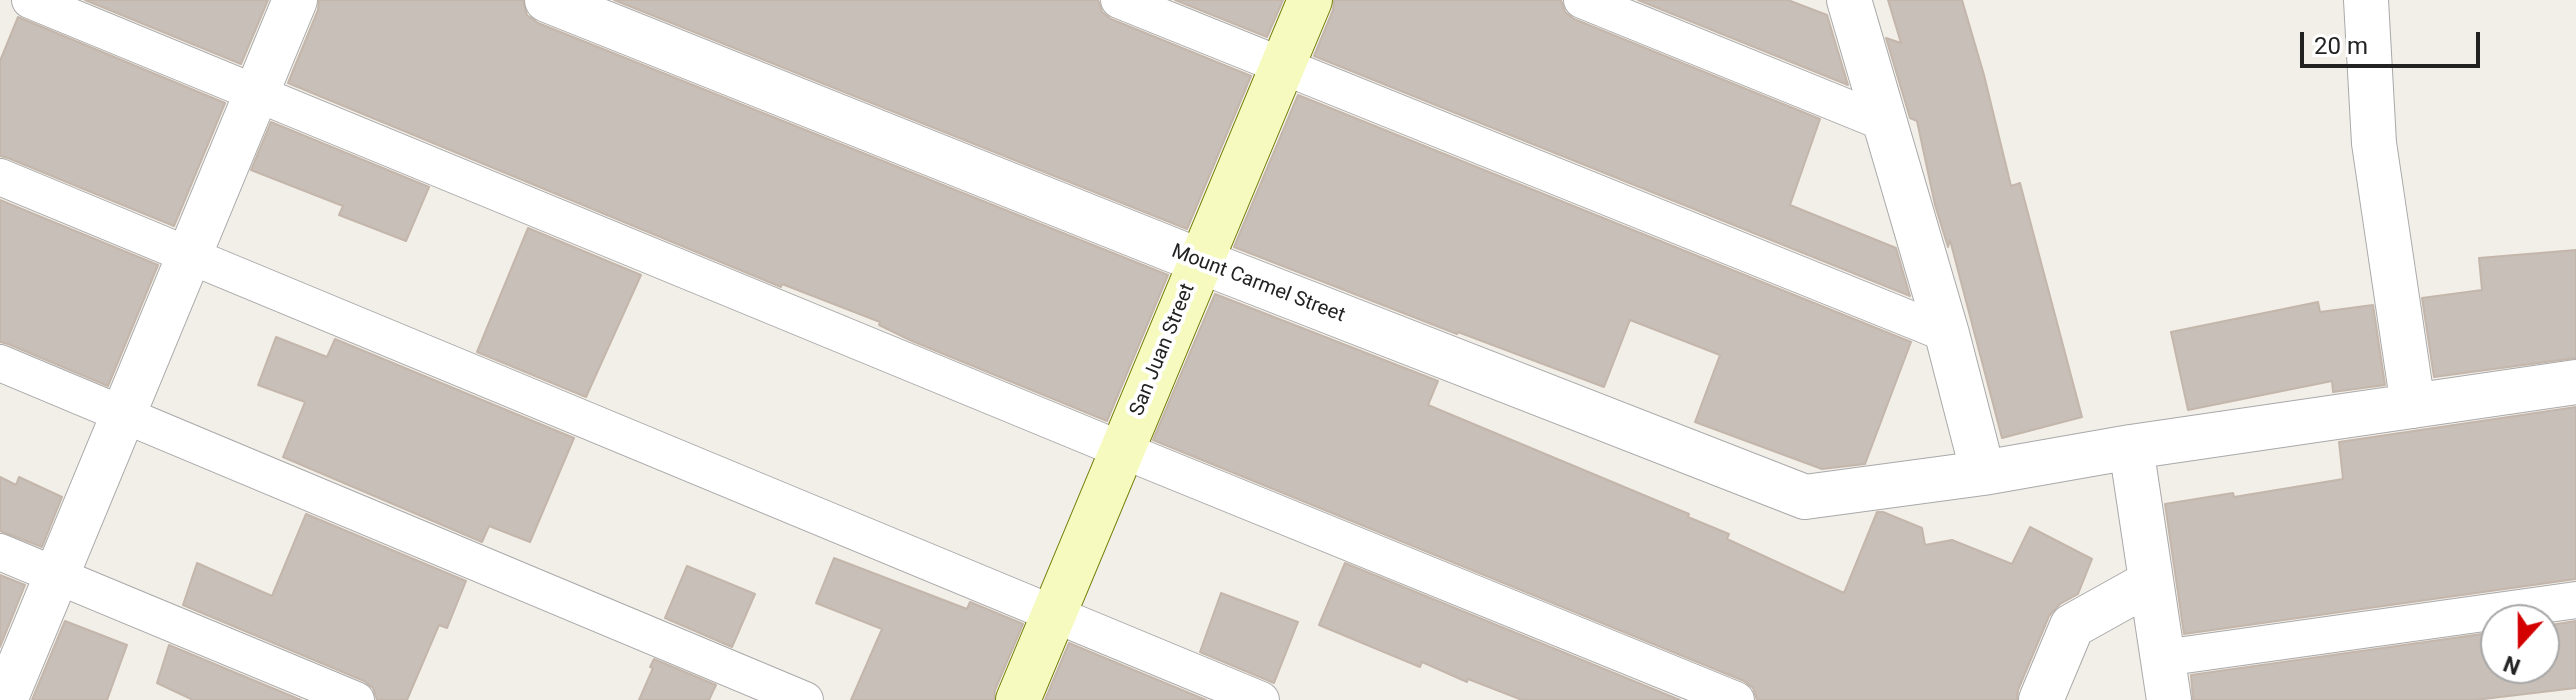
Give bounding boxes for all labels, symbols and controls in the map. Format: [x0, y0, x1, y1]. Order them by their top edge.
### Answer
scale bar [2304, 16, 2484, 66]
text: 20 m [2314, 32, 2368, 60]
street label: Mount Carmel Street [1168, 240, 1348, 328]
street label: San Juan Street [1126, 280, 1200, 420]
north arrow [2480, 604, 2560, 684]
text: N [2500, 651, 2524, 679]

